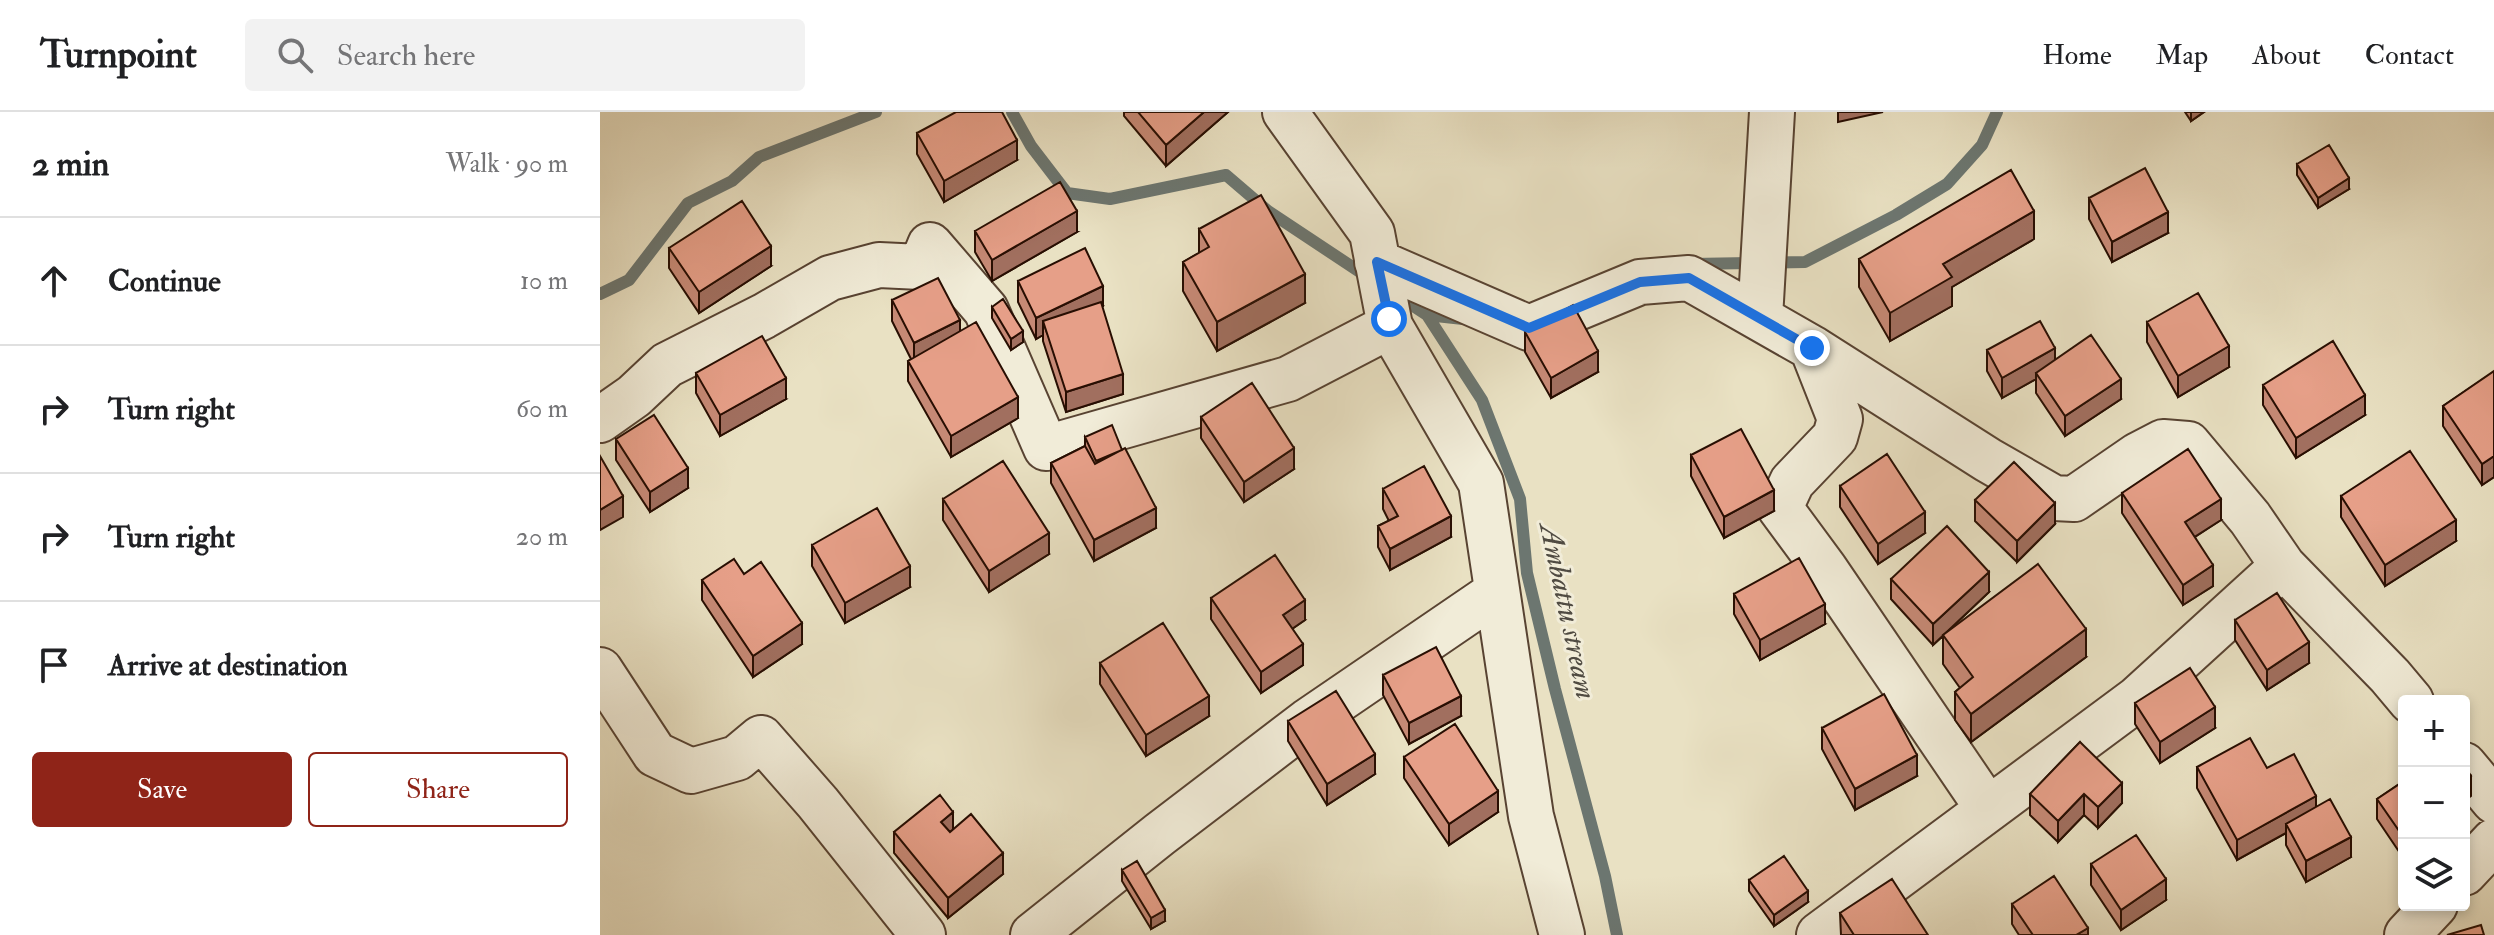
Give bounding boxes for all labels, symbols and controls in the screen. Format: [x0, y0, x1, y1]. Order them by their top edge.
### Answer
search box [245, 19, 805, 91]
text: Turnpoint [40, 31, 197, 79]
icon: search [273, 33, 317, 77]
text: Search here [337, 37, 475, 74]
text: Home [2042, 38, 2112, 73]
text: Map [2156, 38, 2208, 73]
text: About [2252, 38, 2321, 73]
text: Contact [2365, 38, 2454, 73]
text: 2 min [32, 143, 109, 186]
text: Walk · 90 m [446, 148, 568, 180]
icon: ahead [32, 259, 76, 303]
text: Continue [108, 263, 221, 300]
text: 10 m [520, 265, 568, 297]
route start [1371, 301, 1407, 337]
route end [1794, 330, 1830, 366]
icon: right [32, 387, 76, 431]
text: Turn right [108, 391, 235, 428]
text: 60 m [516, 393, 568, 425]
icon: right [32, 515, 76, 559]
water label: Ambattu stream [1531, 517, 1605, 702]
text: Turn right [108, 519, 235, 556]
text: 20 m [516, 521, 568, 553]
icon: arrive [32, 643, 76, 687]
text: Arrive at destination [108, 647, 348, 684]
map controls [2398, 695, 2470, 911]
button: + [2398, 695, 2470, 767]
button: Save [32, 752, 292, 827]
button: Share [308, 752, 568, 827]
button: − [2398, 767, 2470, 839]
button: layers [2398, 839, 2470, 911]

